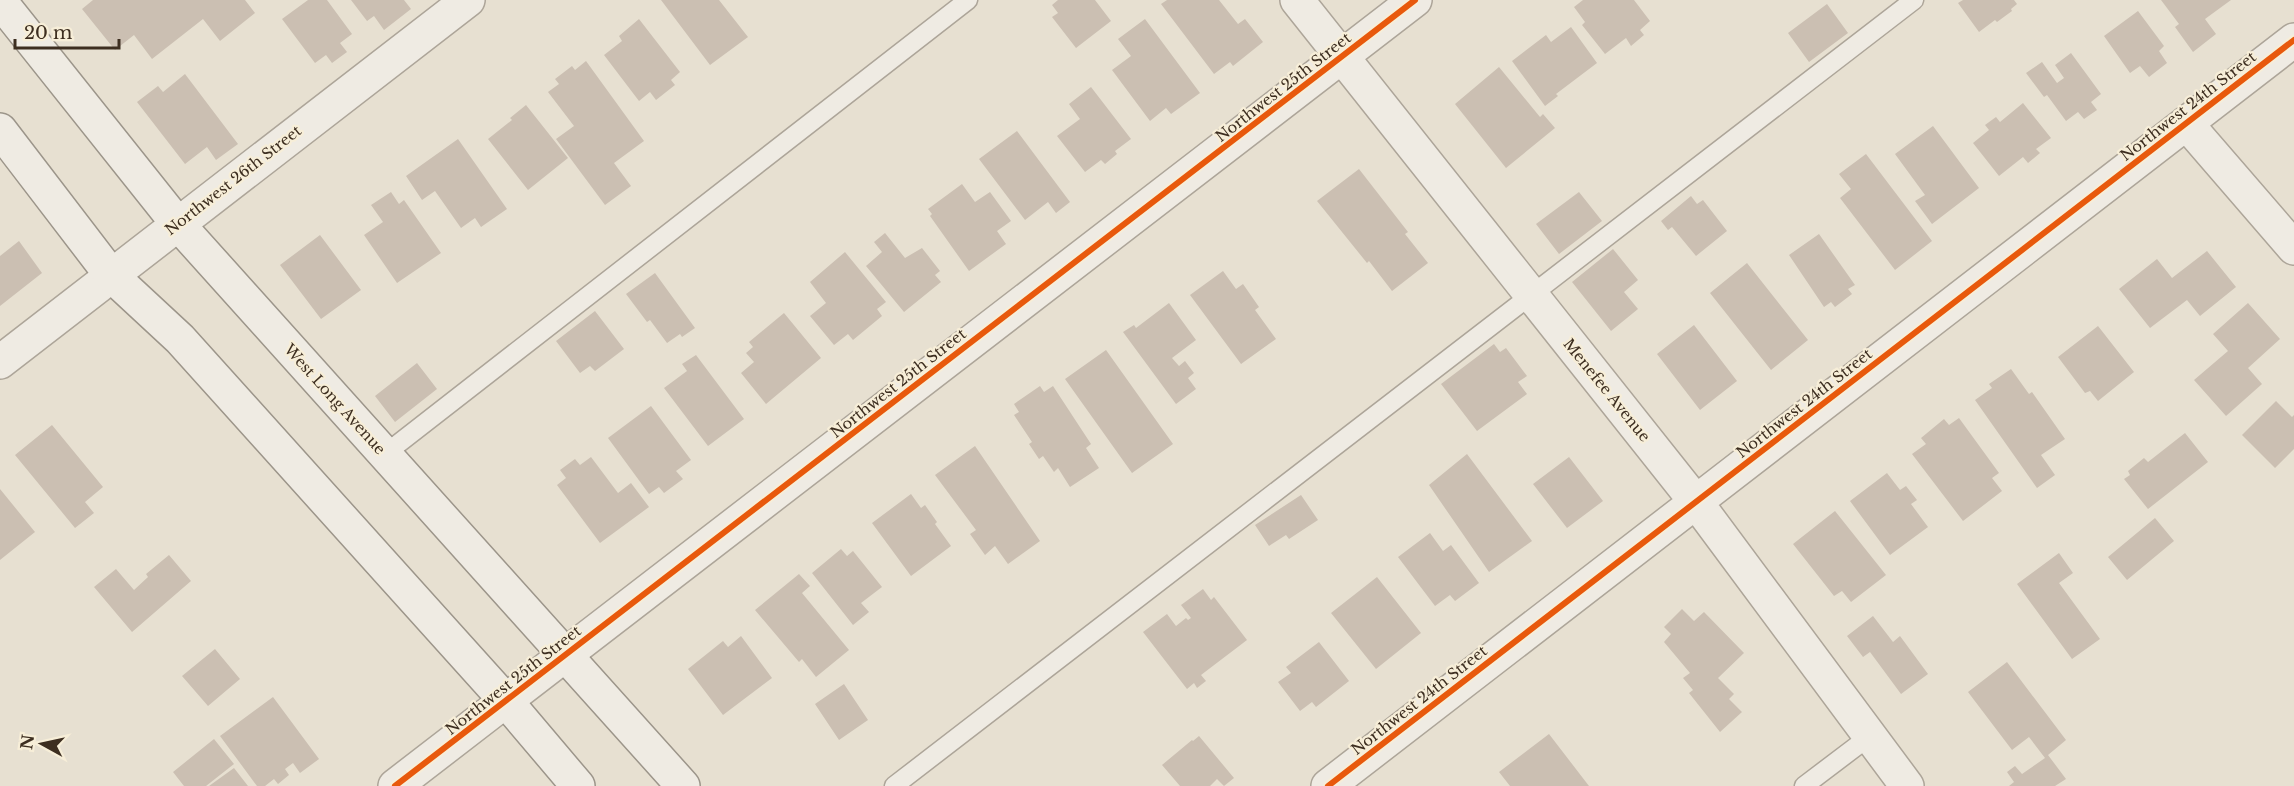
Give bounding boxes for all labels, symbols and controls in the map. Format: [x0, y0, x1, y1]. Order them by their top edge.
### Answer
scale bar [15, 12, 118, 50]
text: 20 m [24, 22, 72, 44]
street label: Northwest 25th Street [1211, 28, 1355, 146]
street label: Northwest 24th Street [2116, 47, 2260, 165]
street label: Northwest 26th Street [161, 121, 305, 239]
street label: Northwest 25th Street [826, 324, 970, 442]
street label: Menefee Avenue [1559, 334, 1655, 446]
street label: West Long Avenue [280, 339, 390, 458]
street label: Northwest 24th Street [1732, 344, 1876, 462]
street label: Northwest 25th Street [441, 621, 585, 739]
street label: Northwest 24th Street [1347, 641, 1491, 759]
north arrow [12, 714, 72, 774]
text: N [16, 733, 38, 751]

